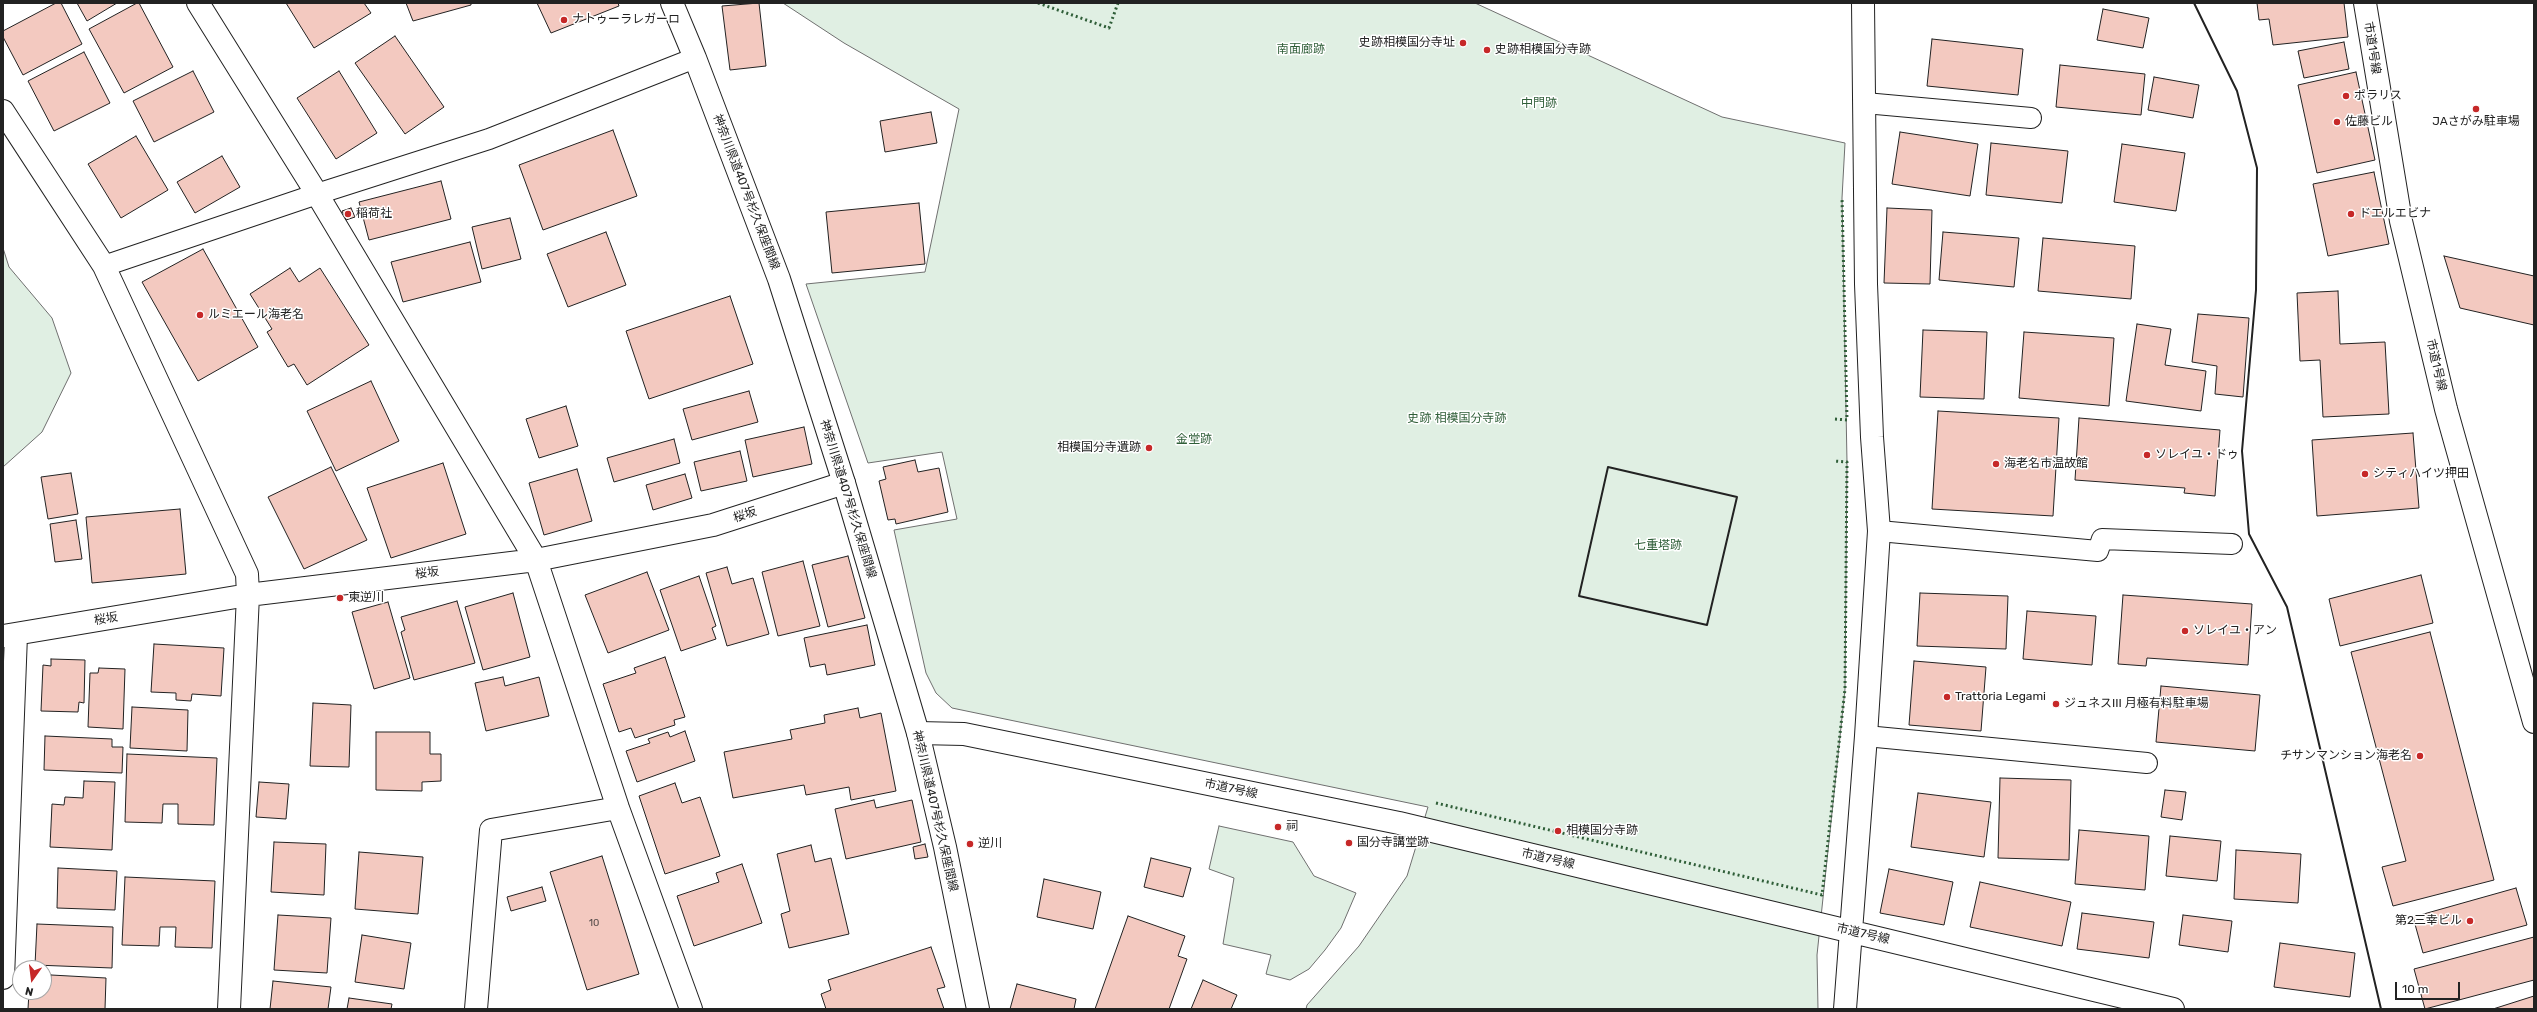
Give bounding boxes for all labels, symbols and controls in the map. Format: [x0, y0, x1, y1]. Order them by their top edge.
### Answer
place label: ナトゥーラレガーロ [572, 13, 680, 27]
marker: ナトゥーラレガーロ [559, 15, 569, 25]
street label: 市道1号線 [2361, 21, 2383, 75]
place label: 史跡相模国分寺址 [1359, 36, 1455, 50]
marker: 史跡相模国分寺址 [1458, 38, 1468, 48]
park label: 南面廊跡 [1277, 43, 1325, 57]
place label: 史跡相模国分寺跡 [1495, 43, 1591, 57]
marker: 史跡相模国分寺跡 [1482, 45, 1492, 55]
place label: ポラリス [2354, 89, 2402, 103]
marker: ポラリス [2341, 91, 2351, 101]
park label: 中門跡 [1521, 97, 1557, 111]
marker: JAさがみ駐車場 [2471, 104, 2481, 114]
street label: 神奈川県道407号杉久保座間線 [710, 112, 782, 272]
place label: 佐藤ビル [2345, 115, 2393, 129]
place label: JAさがみ駐車場 [2432, 115, 2520, 129]
marker: 佐藤ビル [2332, 117, 2342, 127]
place label: 稲荷社 [356, 207, 392, 221]
place label: ドエルエビナ [2359, 207, 2431, 221]
marker: 稲荷社 [343, 209, 353, 219]
marker: ドエルエビナ [2346, 209, 2356, 219]
place label: ルミエール海老名 [208, 308, 304, 322]
marker: ルミエール海老名 [195, 310, 205, 320]
street label: 市道1号線 [2423, 337, 2449, 393]
park label: 史跡 相模国分寺跡 [1408, 412, 1506, 426]
street label: 神奈川県道407号杉久保座間線 [817, 418, 879, 580]
park label: 金堂跡 [1176, 433, 1212, 447]
place label: 相模国分寺遺跡 [1057, 441, 1141, 455]
marker: 相模国分寺遺跡 [1144, 443, 1154, 453]
place label: ソレイユ・ドゥ [2155, 448, 2239, 462]
marker: ソレイユ・ドゥ [2142, 450, 2152, 460]
place label: 海老名市温故館 [2004, 457, 2088, 471]
marker: 海老名市温故館 [1991, 459, 2001, 469]
place label: シティハイツ押田 [2373, 467, 2469, 481]
marker: シティハイツ押田 [2360, 469, 2370, 479]
street label: 桜坂 [731, 504, 759, 526]
park label: 七重塔跡 [1634, 539, 1682, 553]
street label: 桜坂 [414, 564, 440, 582]
place label: 東逆川 [348, 591, 384, 605]
marker: 東逆川 [335, 593, 345, 603]
street label: 桜坂 [93, 610, 119, 628]
place label: ソレイユ・アン [2193, 624, 2277, 638]
marker: ソレイユ・アン [2180, 626, 2190, 636]
place label: Trattoria Legami [1955, 690, 2046, 704]
marker: Trattoria Legami [1942, 692, 1952, 702]
place label: ジュネスIII 月極有料駐車場 [2064, 697, 2209, 711]
marker: ジュネスIII 月極有料駐車場 [2051, 699, 2061, 709]
street label: 神奈川県道407号杉久保座間線 [909, 729, 961, 893]
place label: チサンマンション海老名 [2280, 749, 2412, 763]
marker: チサンマンション海老名 [2415, 751, 2425, 761]
street label: 市道7号線 [1203, 776, 1259, 802]
place label: 祠 [1286, 820, 1298, 834]
marker: 祠 [1273, 822, 1283, 832]
place label: 相模国分寺跡 [1566, 824, 1638, 838]
marker: 相模国分寺跡 [1553, 826, 1563, 836]
place label: 国分寺講堂跡 [1357, 836, 1429, 850]
place label: 逆川 [978, 837, 1002, 851]
marker: 国分寺講堂跡 [1344, 838, 1354, 848]
marker: 逆川 [965, 839, 975, 849]
street label: 市道7号線 [1520, 846, 1576, 872]
place label: 第2三幸ビル [2395, 914, 2462, 928]
marker: 第2三幸ビル [2465, 916, 2475, 926]
house number: 10 [589, 917, 599, 929]
street label: 市道7号線 [1835, 921, 1891, 947]
north arrow [12, 960, 52, 1000]
scale bar [2397, 974, 2462, 1000]
text: 10 m [2402, 982, 2428, 996]
text: N [24, 984, 35, 998]

